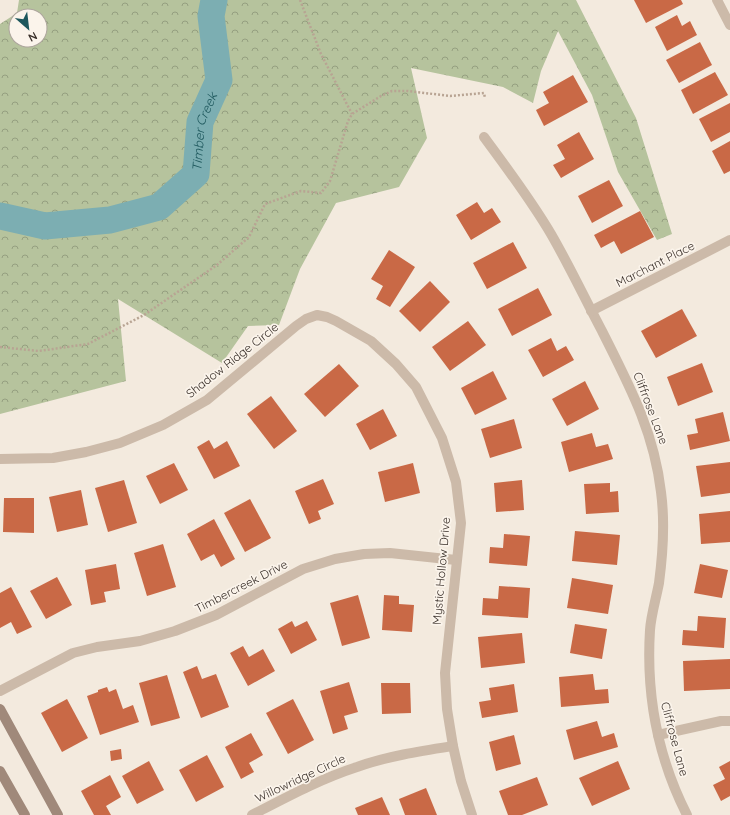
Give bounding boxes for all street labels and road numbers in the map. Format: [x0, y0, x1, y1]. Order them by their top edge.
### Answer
street label: Marchant Place [613, 238, 697, 290]
street label: Shadow Ridge Circle [183, 319, 281, 401]
street label: Cliffrose Lane [630, 370, 672, 447]
street label: Mystic Hollow Drive [429, 516, 453, 626]
street label: Timbercreek Drive [192, 556, 290, 616]
street label: Cliffrose Lane [658, 700, 692, 778]
street label: Willowridge Circle [252, 750, 348, 806]

